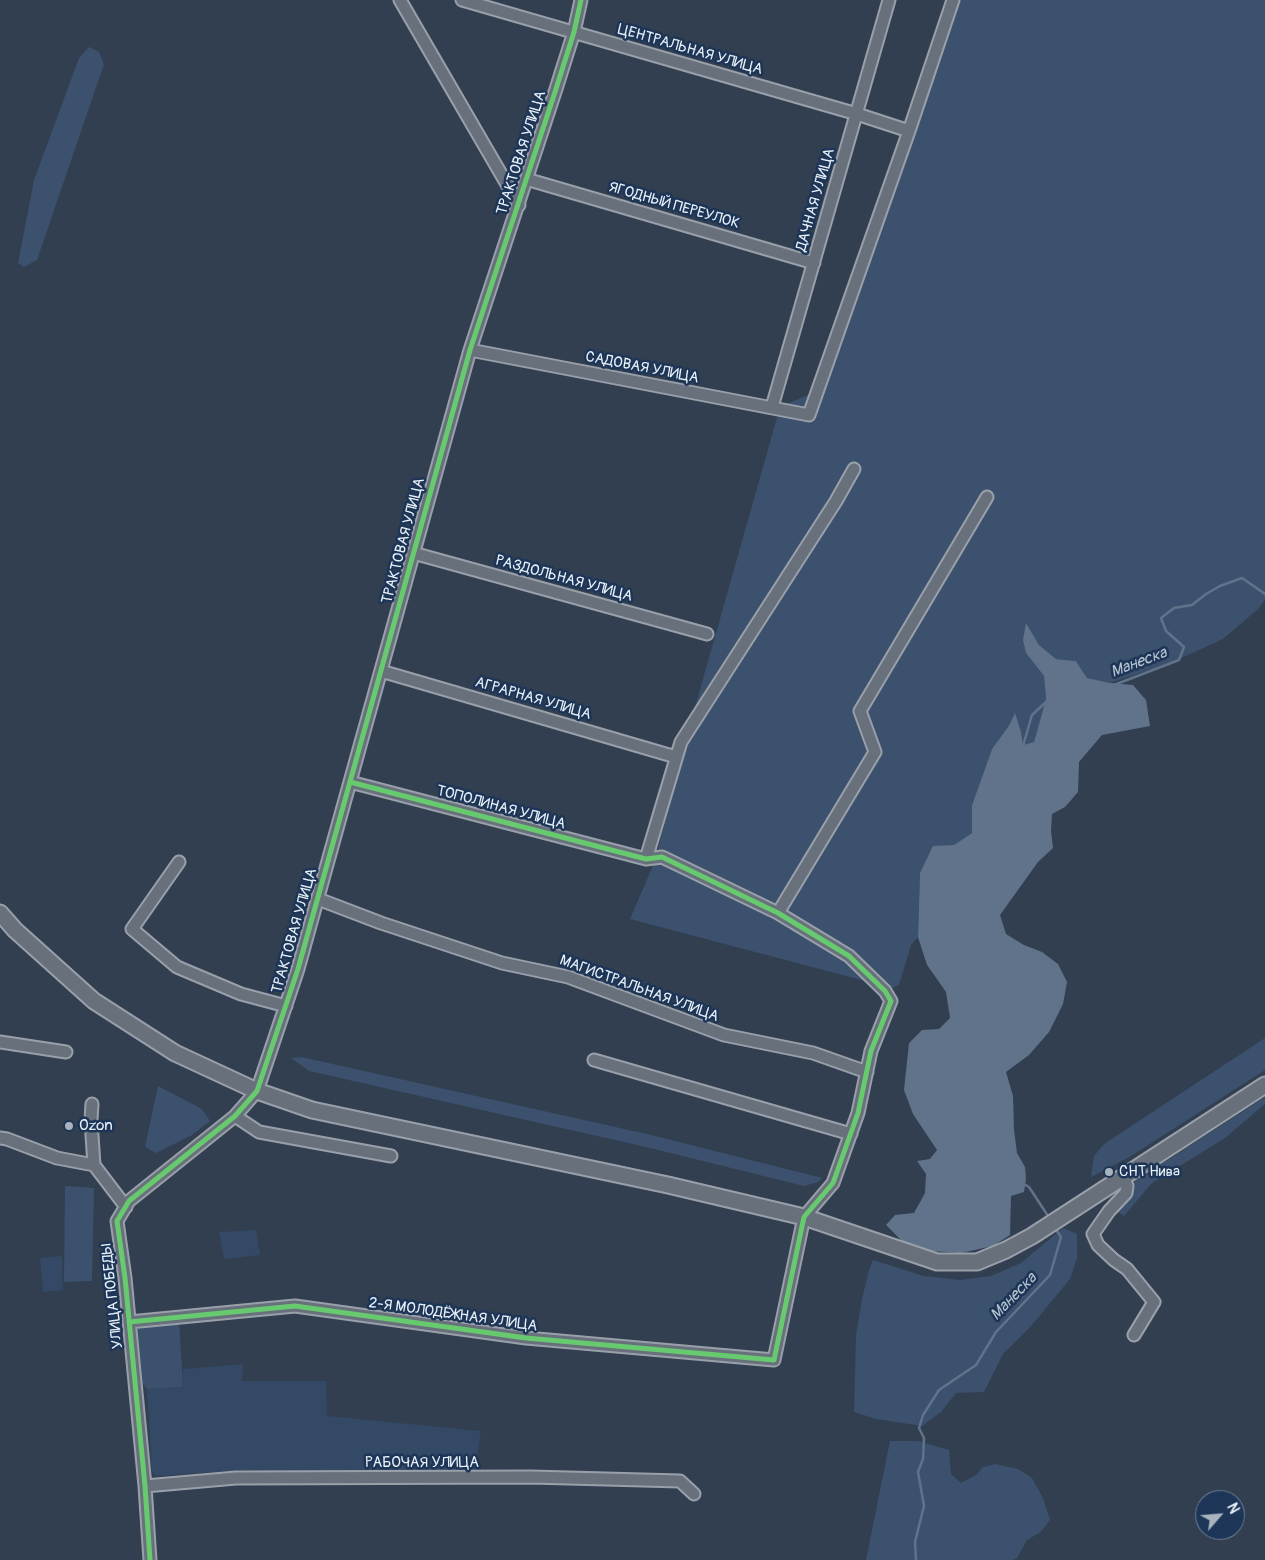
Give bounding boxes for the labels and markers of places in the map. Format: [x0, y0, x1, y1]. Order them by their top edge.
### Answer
place label: Ozon [79, 1117, 113, 1135]
marker: Ozon [63, 1120, 75, 1132]
place label: СНТ Нива [1119, 1163, 1180, 1181]
marker: СНТ Нива [1103, 1166, 1115, 1178]

